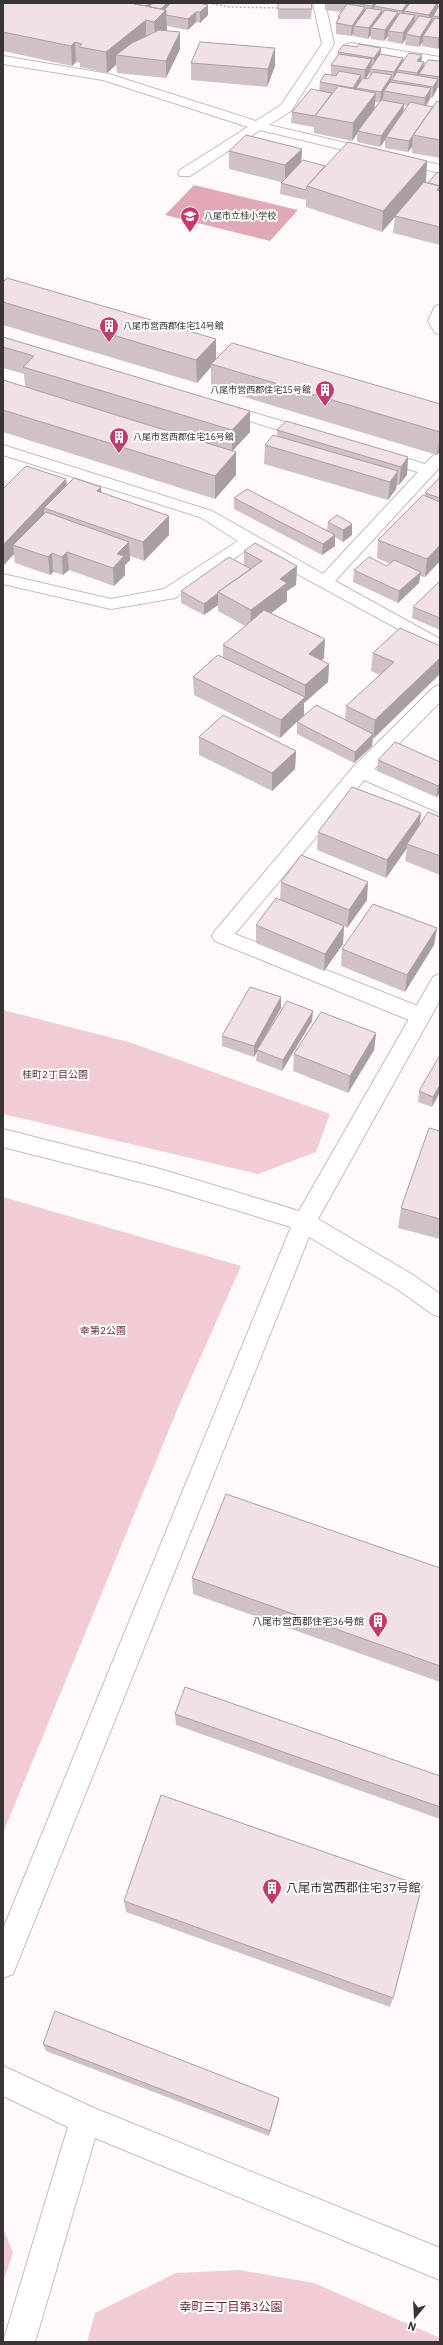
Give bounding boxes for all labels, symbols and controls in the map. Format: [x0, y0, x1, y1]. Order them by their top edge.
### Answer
school or university icon: 八尾市立桂小学校 [179, 205, 201, 233]
place label: 八尾市立桂小学校 [204, 210, 276, 221]
building icon: 八尾市営西郡住宅14号館 [98, 315, 120, 343]
place label: 八尾市営西郡住宅14号館 [123, 320, 224, 331]
building icon: 八尾市営西郡住宅15号館 [314, 379, 336, 407]
place label: 八尾市営西郡住宅15号館 [210, 384, 311, 395]
building icon: 八尾市営西郡住宅16号館 [108, 426, 130, 454]
place label: 八尾市営西郡住宅16号館 [133, 431, 234, 442]
park label: 桂町2丁目公園 [22, 1068, 88, 1081]
park label: 幸第2公園 [80, 1324, 126, 1337]
building icon: 八尾市営西郡住宅36号館 [367, 1610, 389, 1638]
place label: 八尾市営西郡住宅36号館 [252, 1615, 364, 1628]
building icon: 八尾市営西郡住宅37号館 [261, 1877, 283, 1905]
place label: 八尾市営西郡住宅37号館 [286, 1880, 420, 1895]
north arrow [395, 2297, 435, 2337]
park label: 幸町三丁目第3公園 [179, 2299, 283, 2314]
text: N [406, 2319, 418, 2334]

